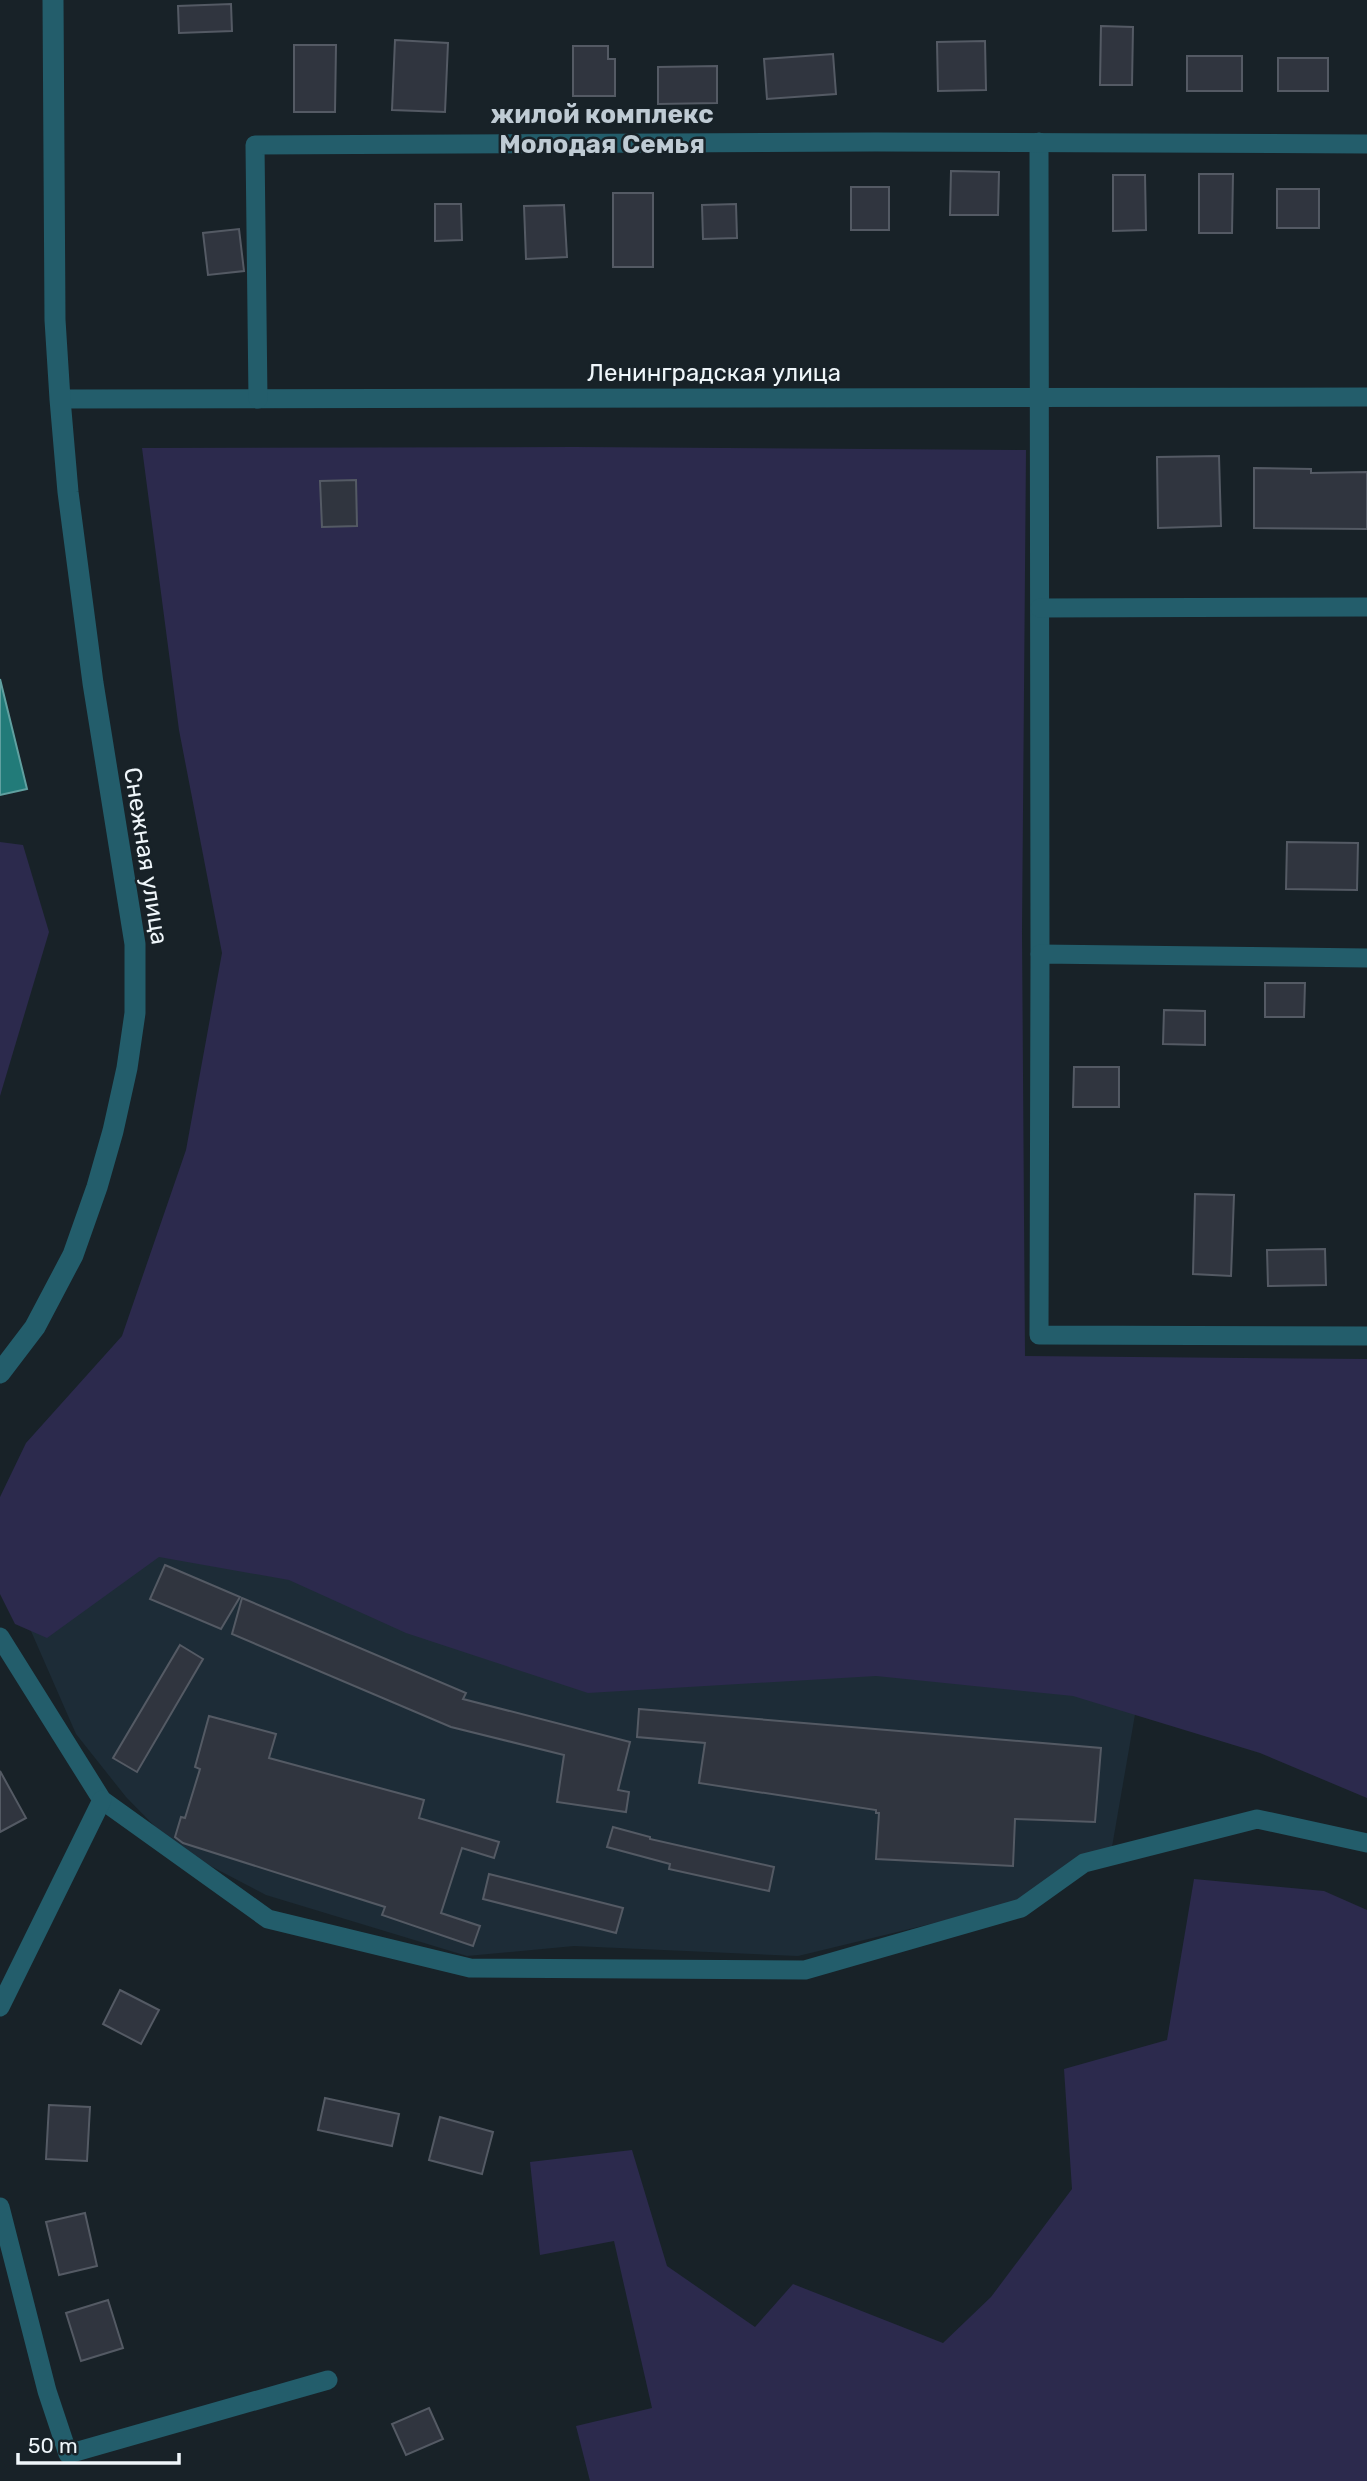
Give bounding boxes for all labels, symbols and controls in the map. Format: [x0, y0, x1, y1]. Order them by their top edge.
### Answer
district label: жилой комплекс Молодая Семья [490, 99, 714, 160]
street label: Ленинградская улица [587, 359, 841, 387]
street label: Снежная улица [118, 765, 174, 947]
scale bar [18, 2422, 178, 2466]
text: 50 m [28, 2433, 78, 2458]

